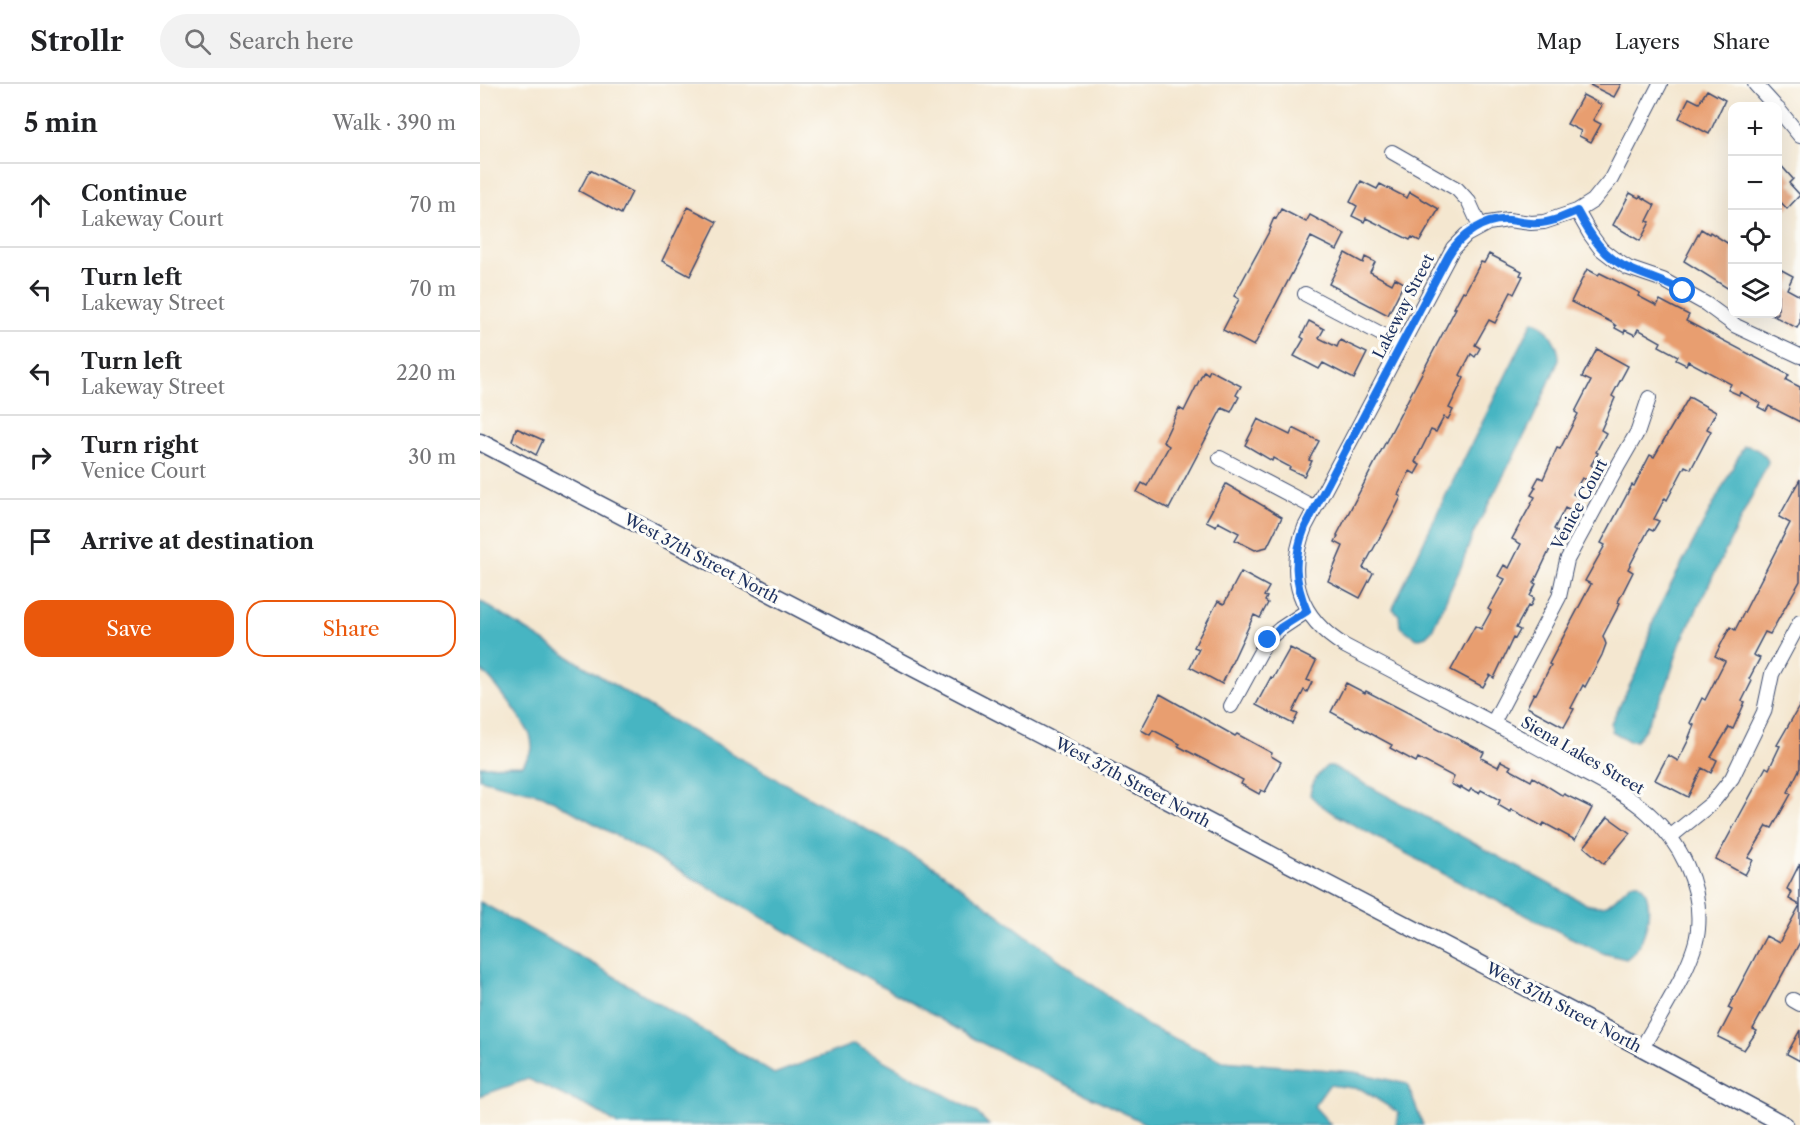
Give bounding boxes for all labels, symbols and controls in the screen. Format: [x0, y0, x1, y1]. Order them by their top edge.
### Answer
search box [160, 14, 580, 68]
text: Strollr [30, 24, 124, 58]
icon: search [181, 25, 214, 58]
text: Search here [229, 28, 353, 55]
text: Map [1537, 29, 1582, 54]
text: Layers [1615, 29, 1680, 54]
text: Share [1713, 29, 1770, 54]
map controls [1728, 102, 1782, 318]
button: + [1728, 102, 1782, 156]
text: 5 min [24, 107, 98, 139]
text: Walk · 390 m [333, 111, 456, 135]
button: − [1728, 156, 1782, 210]
text: Continue [81, 180, 187, 207]
icon: ahead [24, 189, 57, 222]
text: 70 m [410, 193, 456, 217]
text: Lakeway Court [81, 207, 224, 231]
button: locate [1728, 210, 1782, 264]
street label: Lakeway Street [1368, 250, 1438, 362]
text: Turn left [81, 264, 182, 291]
button: layers [1728, 264, 1782, 318]
icon: left [24, 273, 57, 306]
text: 70 m [410, 277, 456, 301]
route start [1669, 277, 1695, 303]
text: Lakeway Street [81, 291, 225, 315]
text: Turn left [81, 348, 182, 375]
icon: left [24, 357, 57, 390]
text: 220 m [396, 361, 456, 385]
text: Lakeway Street [81, 375, 225, 399]
text: Turn right [81, 432, 199, 459]
icon: right [24, 441, 57, 474]
text: 30 m [408, 445, 456, 469]
street label: Venice Court [1546, 455, 1611, 554]
text: Venice Court [81, 459, 206, 483]
street label: West 37th Street North [620, 508, 783, 607]
icon: arrive [24, 525, 57, 558]
text: Arrive at destination [81, 528, 314, 555]
button: Save [24, 600, 234, 657]
button: Share [246, 600, 456, 657]
route end [1254, 626, 1280, 652]
street label: Siena Lakes Street [1518, 712, 1648, 799]
street label: West 37th Street North [1051, 732, 1214, 831]
street label: West 37th Street North [1482, 957, 1645, 1056]

